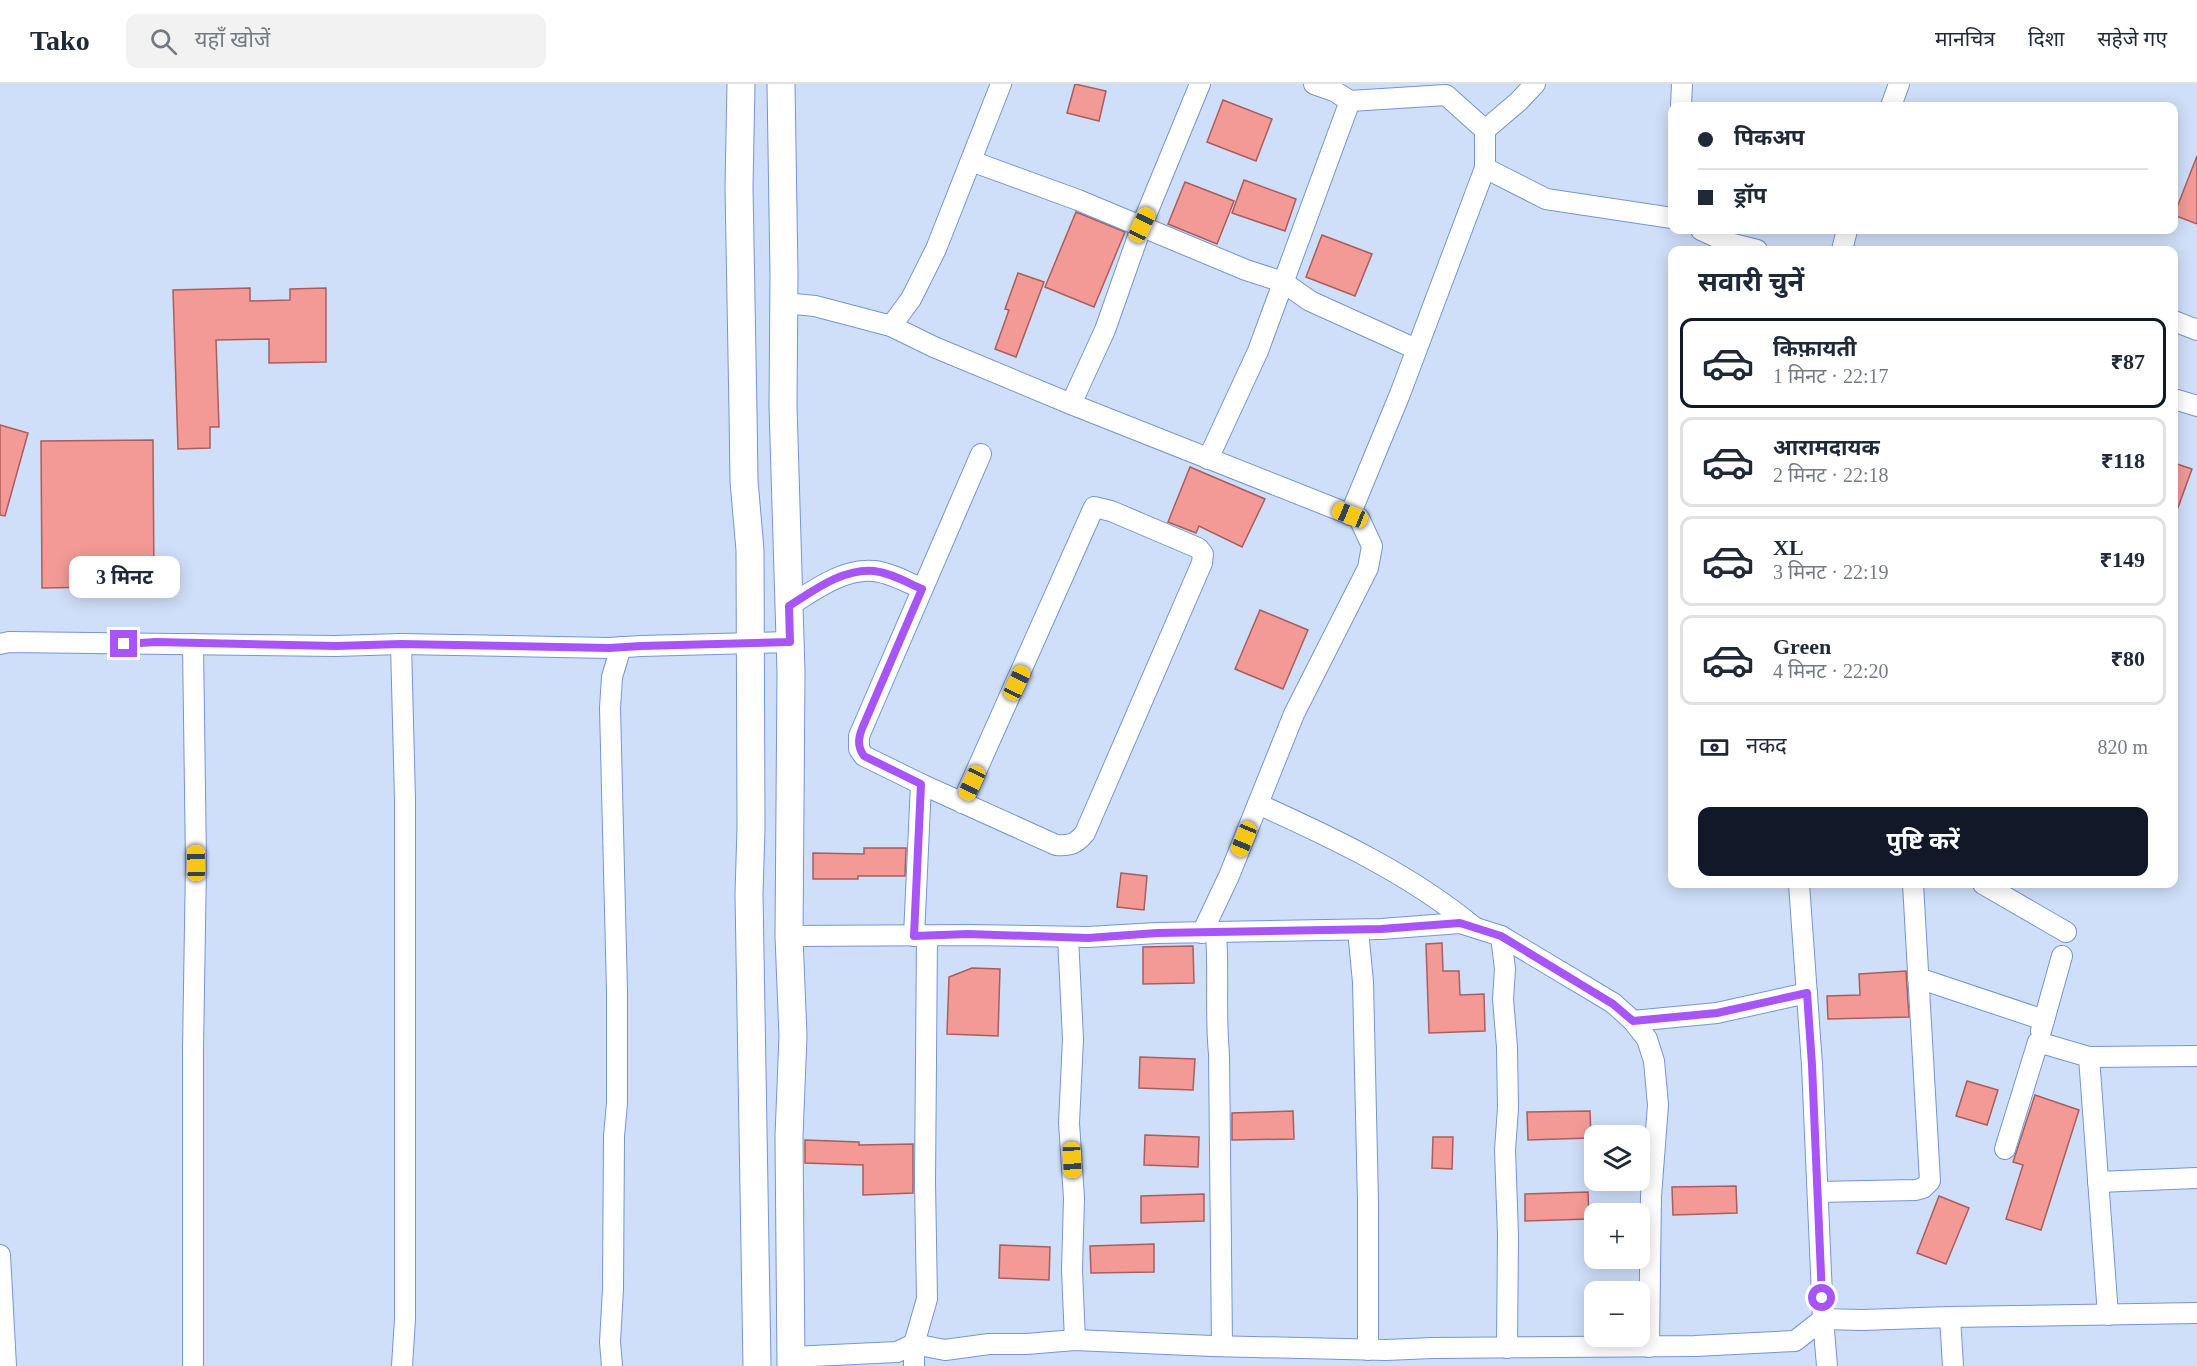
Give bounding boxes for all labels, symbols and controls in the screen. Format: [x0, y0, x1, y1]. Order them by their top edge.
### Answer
search box [126, 14, 546, 68]
text: Tako [30, 25, 90, 56]
icon: search [147, 25, 180, 58]
text: यहाँ खोजें [195, 27, 270, 52]
text: मानचित्र [1935, 27, 1995, 51]
text: दिशा [2028, 27, 2064, 51]
text: सहेजे गए [2097, 27, 2167, 51]
text: पिकअप [1734, 125, 1805, 150]
text: ड्रॉप [1734, 183, 1767, 208]
car [1126, 205, 1158, 245]
text: सवारी चुनें [1698, 267, 1804, 297]
icon: car [1701, 336, 1755, 390]
text: किफ़ायती [1773, 336, 1857, 361]
text: ₹87 [2110, 349, 2145, 374]
text: 1 मिनट · 22:17 [1773, 365, 1889, 387]
icon: car [1701, 435, 1755, 489]
text: आरामदायक [1773, 435, 1880, 460]
text: ₹118 [2101, 448, 2145, 473]
text: 2 मिनट · 22:18 [1773, 464, 1889, 486]
car [1330, 500, 1370, 530]
icon: car [1701, 534, 1755, 588]
text: XL [1773, 535, 1804, 560]
text: ₹149 [2099, 547, 2145, 572]
callout: 3 मिनट [68, 557, 180, 599]
text: 3 मिनट · 22:19 [1773, 561, 1889, 583]
text: 3 मिनट [96, 566, 153, 588]
route end [110, 630, 137, 657]
icon: car [1701, 633, 1755, 687]
text: Green [1773, 634, 1831, 659]
text: ₹80 [2110, 646, 2145, 671]
text: 4 मिनट · 22:20 [1773, 660, 1889, 682]
car [1001, 663, 1033, 703]
icon: cash [1698, 731, 1731, 764]
text: नकद [1746, 733, 1787, 758]
text: 820 m [2097, 736, 2148, 758]
car [956, 763, 988, 803]
button: पुष्टि करें [1698, 807, 2148, 876]
car [1229, 819, 1259, 859]
car [187, 845, 205, 881]
map controls [1584, 1125, 1650, 1347]
button: layers [1584, 1125, 1650, 1191]
car [1062, 1142, 1082, 1178]
button: + [1584, 1203, 1650, 1269]
button: − [1584, 1281, 1650, 1347]
route start [1808, 1284, 1835, 1311]

